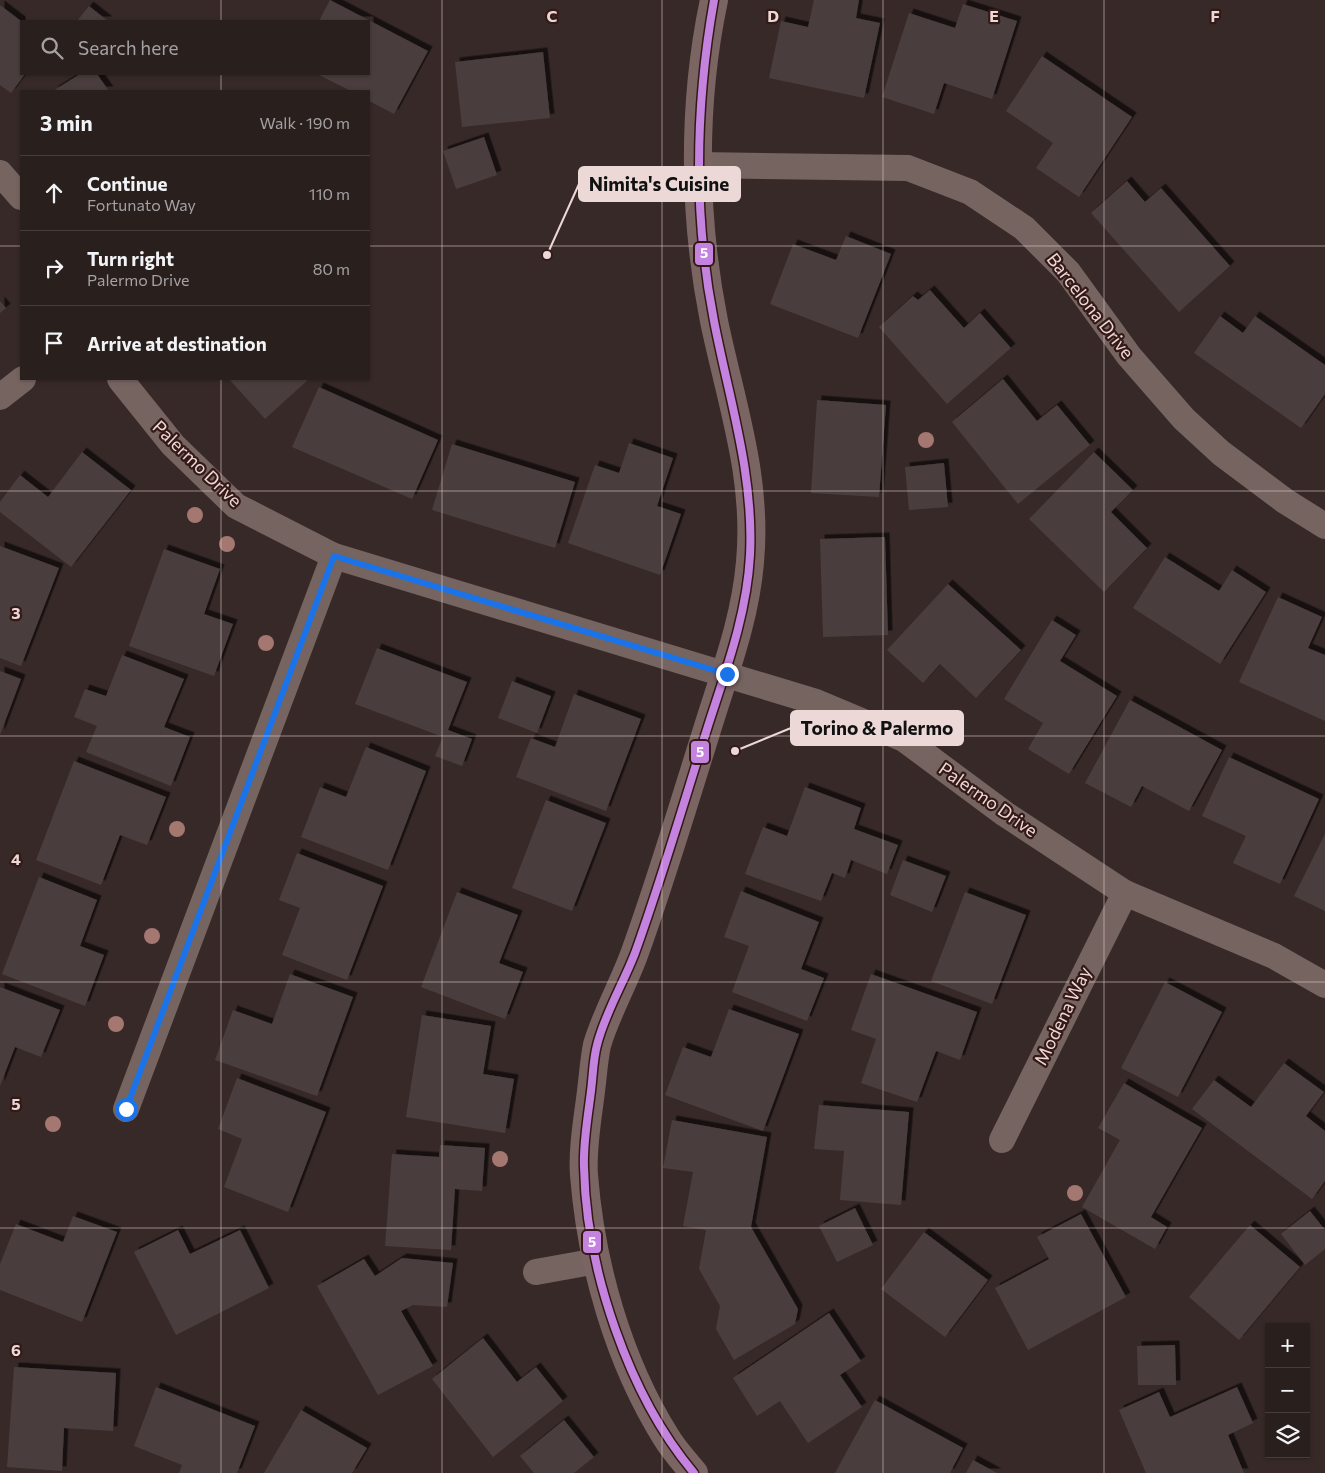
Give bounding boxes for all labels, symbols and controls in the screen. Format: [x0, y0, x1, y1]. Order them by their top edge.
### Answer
text: C [547, 6, 558, 25]
text: D [767, 6, 779, 25]
text: E [989, 6, 999, 25]
text: F [1210, 6, 1220, 25]
search box [20, 20, 370, 75]
icon: search [38, 34, 66, 62]
text: Search here [78, 36, 178, 59]
text: 3 min [40, 110, 93, 135]
text: Walk · 190 m [260, 113, 350, 132]
callout: Nimita's Cuisine [579, 167, 740, 201]
text: Continue [87, 172, 167, 195]
text: Nimita's Cuisine [589, 172, 729, 195]
icon: ahead [40, 179, 68, 207]
text: 110 m [309, 184, 350, 203]
text: Fortunato Way [87, 195, 196, 214]
line badge: 5 [694, 242, 714, 266]
text: 5 [700, 244, 708, 261]
text: Turn right [87, 247, 174, 270]
street label: Barcelona Drive [1043, 248, 1139, 363]
icon: right [40, 254, 68, 282]
text: 80 m [313, 259, 350, 278]
text: Palermo Drive [87, 270, 190, 289]
icon: arrive [40, 329, 68, 357]
text: Arrive at destination [87, 332, 267, 355]
street label: Palermo Drive [149, 415, 247, 511]
text: 3 [11, 603, 21, 622]
route end [716, 663, 739, 686]
callout: Torino & Palermo [791, 711, 963, 745]
text: Torino & Palermo [801, 716, 953, 739]
line badge: 5 [690, 740, 710, 764]
text: 5 [696, 743, 704, 760]
street label: Palermo Drive [935, 757, 1042, 841]
text: 4 [11, 849, 21, 868]
street label: Modena Way [1029, 963, 1095, 1068]
text: 5 [11, 1094, 21, 1113]
route start [115, 1098, 138, 1121]
line badge: 5 [582, 1230, 602, 1254]
text: 5 [588, 1233, 596, 1250]
map controls [1265, 1323, 1310, 1458]
button: + [1265, 1323, 1310, 1368]
text: 6 [11, 1340, 21, 1359]
button: − [1265, 1368, 1310, 1413]
button: layers [1265, 1413, 1310, 1458]

